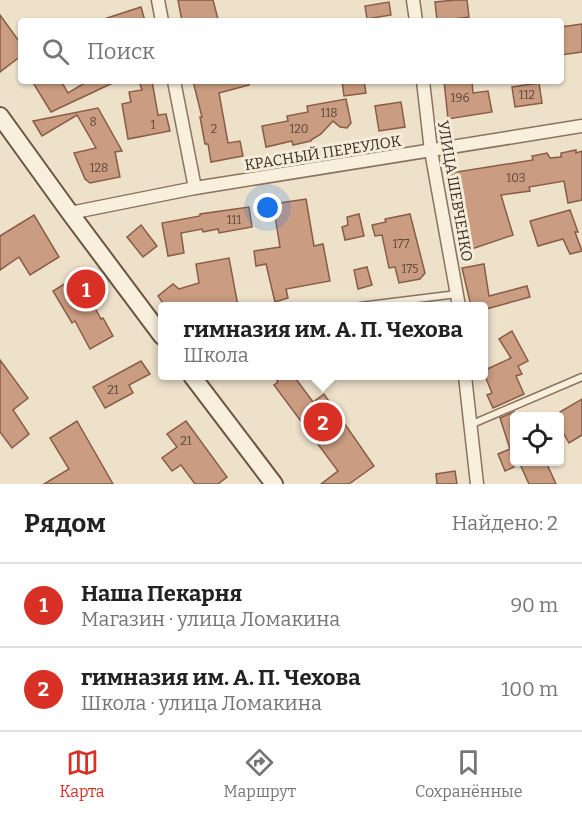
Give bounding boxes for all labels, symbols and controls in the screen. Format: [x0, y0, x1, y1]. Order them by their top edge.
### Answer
search box [18, 18, 564, 84]
icon: search [39, 35, 72, 68]
text: Поиск [87, 38, 155, 65]
house number: 112 [519, 88, 535, 102]
house number: 196 [451, 91, 469, 105]
house number: 118 [321, 106, 337, 120]
house number: 8 [89, 115, 97, 129]
house number: 1 [151, 118, 156, 132]
street label: УЛИЦА ШЕВЧЕНКО [434, 119, 476, 263]
house number: 2 [211, 122, 217, 136]
house number: 120 [289, 122, 309, 136]
street label: КРАСНЫЙ ПЕРЕУЛОК [243, 132, 403, 174]
house number: 128 [90, 161, 108, 175]
house number: 103 [506, 171, 526, 185]
your location [253, 193, 282, 222]
house number: 111 [227, 213, 241, 227]
house number: 177 [393, 237, 409, 251]
house number: 175 [402, 262, 418, 276]
pin: 1 [66, 266, 106, 312]
popup [158, 302, 488, 380]
text: гимназия им. А. П. Чехова [183, 316, 463, 343]
text: Школа [183, 343, 249, 367]
house number: 21 [107, 383, 119, 397]
pin: 2 [304, 400, 342, 444]
map controls [510, 412, 564, 466]
button: locate [510, 412, 564, 466]
house number: 21 [180, 434, 192, 448]
text: Рядом [24, 508, 106, 539]
text: Найдено: 2 [452, 511, 558, 535]
text: Наша Пекарня [81, 580, 242, 607]
text: 1 [39, 593, 48, 617]
text: 90 m [510, 593, 558, 617]
text: Магазин · улица Ломакина [81, 607, 340, 631]
text: гимназия им. А. П. Чехова [81, 664, 361, 691]
text: 2 [38, 677, 49, 701]
text: 100 m [501, 677, 558, 701]
text: Школа · улица Ломакина [81, 691, 322, 715]
tab: Карта [59, 746, 105, 801]
tab: Маршрут [224, 746, 296, 801]
tab: Сохранённые [415, 746, 523, 801]

